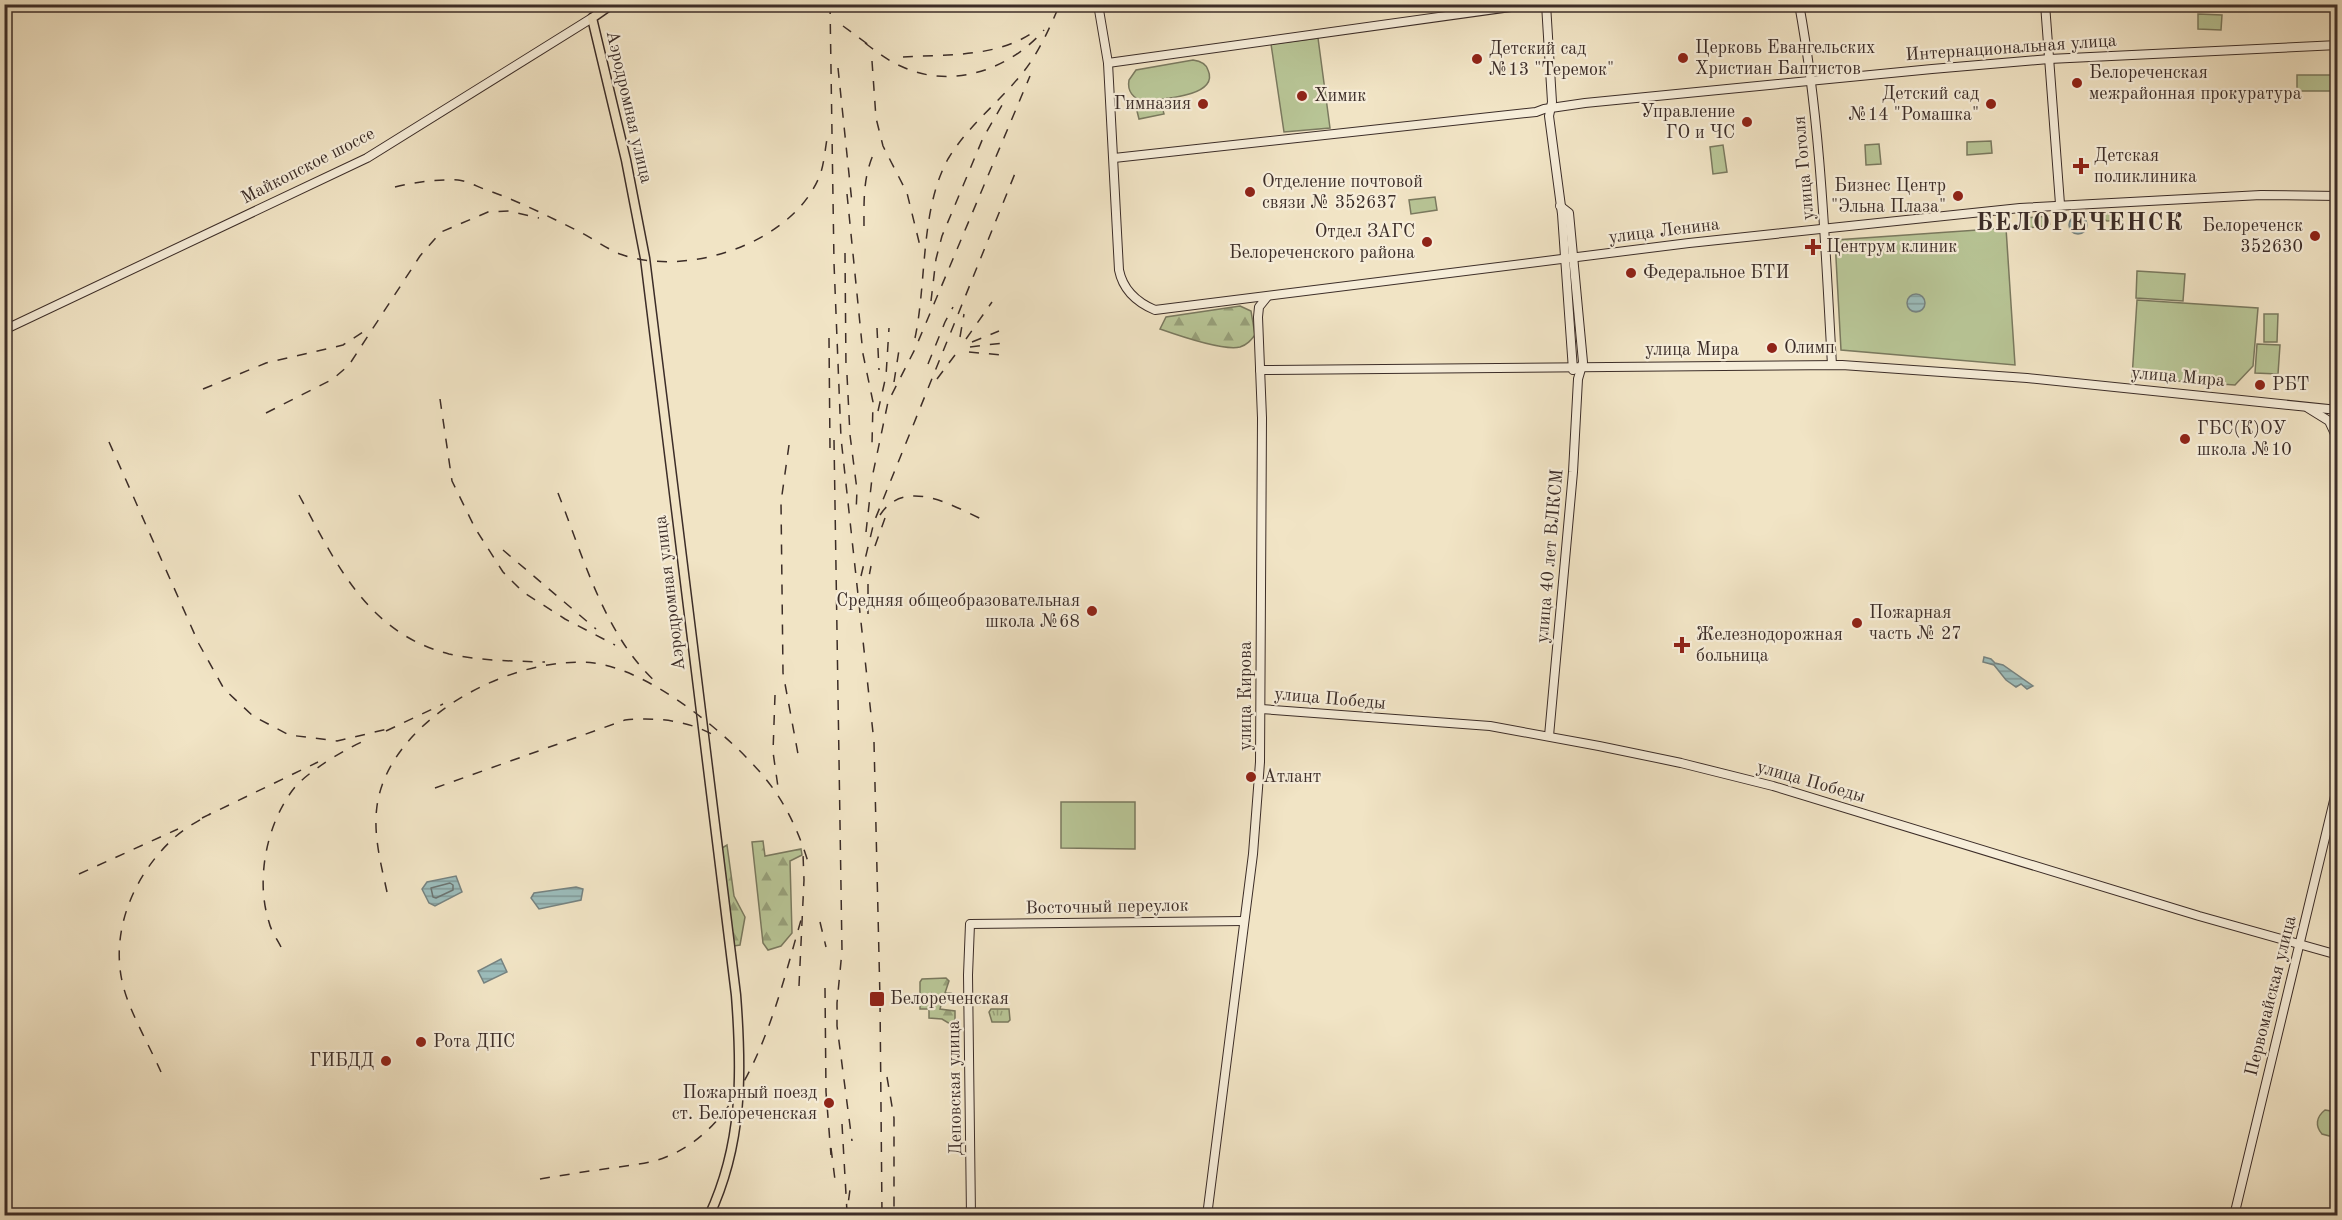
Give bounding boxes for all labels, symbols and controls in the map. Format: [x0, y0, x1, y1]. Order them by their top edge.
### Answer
street label: Аэродромная улица [603, 29, 655, 185]
street label: Интернациональная улица [1905, 32, 2117, 64]
place label: Церковь Евангельских Христиан Баптистов [1695, 39, 1875, 78]
place label: Детский сад №13 "Теремок" [1489, 40, 1614, 79]
marker: Церковь Евангельских Христиан Баптистов [1676, 51, 1690, 65]
marker: Детский сад №13 "Теремок" [1470, 52, 1484, 66]
place label: Белореченская межрайонная прокуратура [2089, 64, 2302, 103]
marker: Белореченская межрайонная прокуратура [2070, 76, 2084, 90]
place label: Детский сад №14 "Ромашка" [1849, 85, 1979, 124]
place label: Химик [1314, 87, 1366, 105]
marker: Химик [1295, 89, 1309, 103]
place label: Гимназия [1114, 95, 1191, 113]
marker: Гимназия [1196, 97, 1210, 111]
marker: Детский сад №14 "Ромашка" [1984, 97, 1998, 111]
place label: Управление ГО и ЧС [1641, 103, 1735, 142]
marker: Управление ГО и ЧС [1740, 115, 1754, 129]
street label: улица Гоголя [1790, 115, 1818, 221]
street label: Майкопское шоссе [238, 125, 378, 207]
place label: Детская поликлиника [2094, 147, 2197, 186]
marker: Детская поликлиника [2072, 157, 2090, 175]
place label: Отделение почтовой связи № 352637 [1262, 173, 1423, 212]
place label: Бизнес Центр "Эльна Плаза" [1831, 177, 1946, 216]
marker: Отделение почтовой связи № 352637 [1243, 185, 1257, 199]
marker: Бизнес Центр "Эльна Плаза" [1951, 189, 1965, 203]
district label: БЕЛОРЕЧЕНСК [1976, 212, 2184, 236]
street label: улица Ленина [1607, 215, 1721, 247]
place label: Белореченск 352630 [2202, 217, 2303, 256]
place label: Отдел ЗАГС Белореченского района [1229, 223, 1415, 262]
marker: Белореченск 352630 [2308, 229, 2322, 243]
marker: Отдел ЗАГС Белореченского района [1420, 235, 1434, 249]
marker: Центрум клиник [1804, 238, 1822, 256]
place label: Центрум клиник [1826, 238, 1957, 256]
place label: Федеральное БТИ [1643, 264, 1789, 282]
marker: Федеральное БТИ [1624, 266, 1638, 280]
place label: Олимп [1784, 339, 1835, 357]
street label: улица Мира [1645, 341, 1739, 359]
marker: Олимп [1765, 341, 1779, 355]
street label: улица Мира [2130, 364, 2226, 390]
place label: РБТ [2272, 376, 2309, 394]
marker: РБТ [2253, 378, 2267, 392]
place label: ГБС(К)ОУ школа №10 [2197, 419, 2292, 459]
marker: ГБС(К)ОУ школа №10 [2178, 432, 2192, 446]
street label: улица 40 лет ВЛКСМ [1533, 468, 1567, 644]
street label: Аэродромная улица [652, 514, 688, 672]
place label: Средняя общеобразовательная школа №68 [836, 592, 1080, 631]
marker: Средняя общеобразовательная школа №68 [1085, 604, 1099, 618]
place label: Пожарная часть № 27 [1869, 604, 1962, 643]
marker: Пожарная часть № 27 [1850, 616, 1864, 630]
place label: Железнодорожная больница [1696, 626, 1843, 665]
marker: Железнодорожная больница [1673, 636, 1691, 654]
street label: улица Кирова [1237, 641, 1255, 751]
street label: улица Победы [1273, 685, 1387, 713]
street label: улица Победы [1755, 758, 1867, 806]
place label: Атлант [1263, 768, 1321, 786]
marker: Атлант [1244, 770, 1258, 784]
street label: Восточный переулок [1025, 897, 1189, 917]
street label: Первомайская улица [2242, 914, 2300, 1078]
marker: Белореченская [868, 990, 886, 1008]
place label: Белореченская [890, 990, 1009, 1008]
street label: Деповская улица [945, 1020, 965, 1156]
place label: Рота ДПС [433, 1033, 515, 1051]
marker: Рота ДПС [414, 1035, 428, 1049]
place label: ГИБДД [309, 1052, 374, 1070]
marker: ГИБДД [379, 1054, 393, 1068]
place label: Пожарный поезд ст. Белореченская [672, 1084, 817, 1123]
marker: Пожарный поезд ст. Белореченская [822, 1096, 836, 1110]

